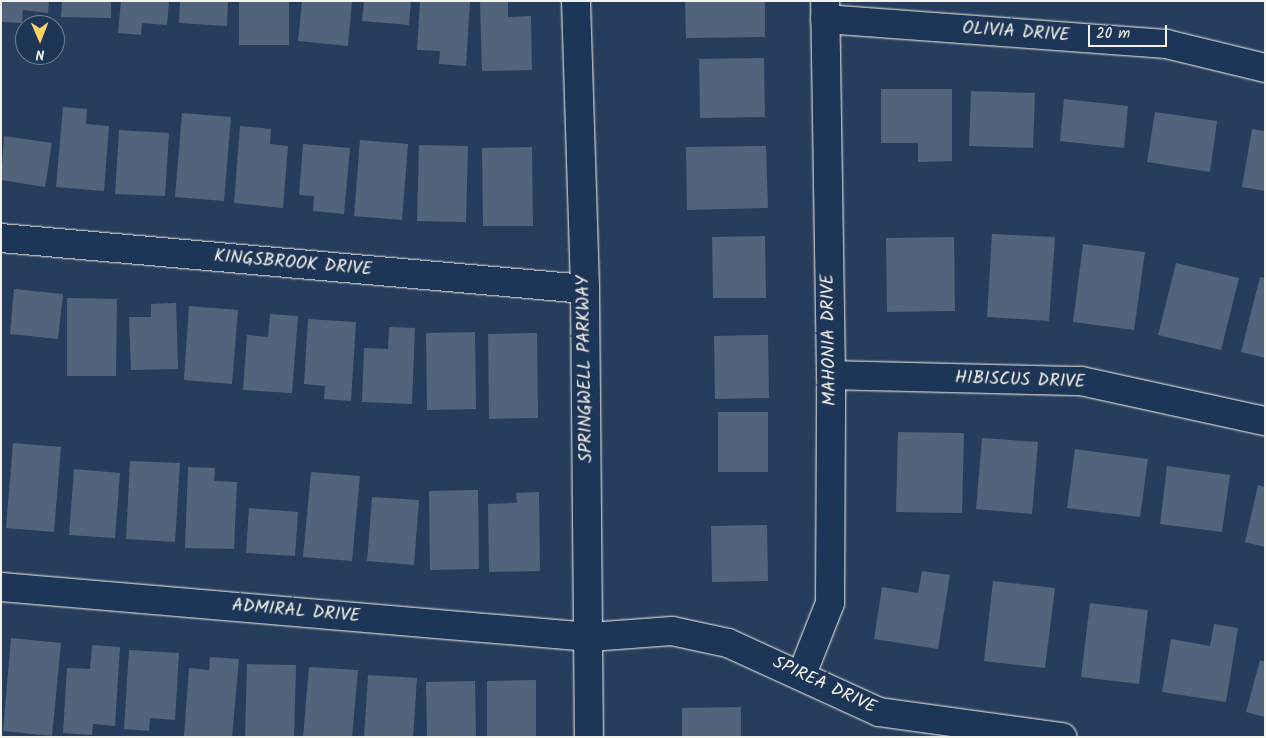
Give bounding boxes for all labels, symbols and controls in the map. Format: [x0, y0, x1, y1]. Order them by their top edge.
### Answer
north arrow [15, 15, 65, 65]
scale bar [1091, 15, 1170, 47]
street label: OLIVIA DRIVE [962, 18, 1070, 48]
text: 20 m [1096, 22, 1130, 46]
text: N [36, 43, 45, 65]
street label: KINGSBROOK DRIVE [213, 246, 373, 282]
street label: MAHONIA DRIVE [818, 274, 842, 406]
street label: SPRINGWELL PARKWAY [574, 275, 598, 463]
street label: HIBISCUS DRIVE [954, 368, 1086, 394]
street label: ADMIRAL DRIVE [231, 596, 361, 628]
street label: SPIREA DRIVE [769, 653, 879, 719]

